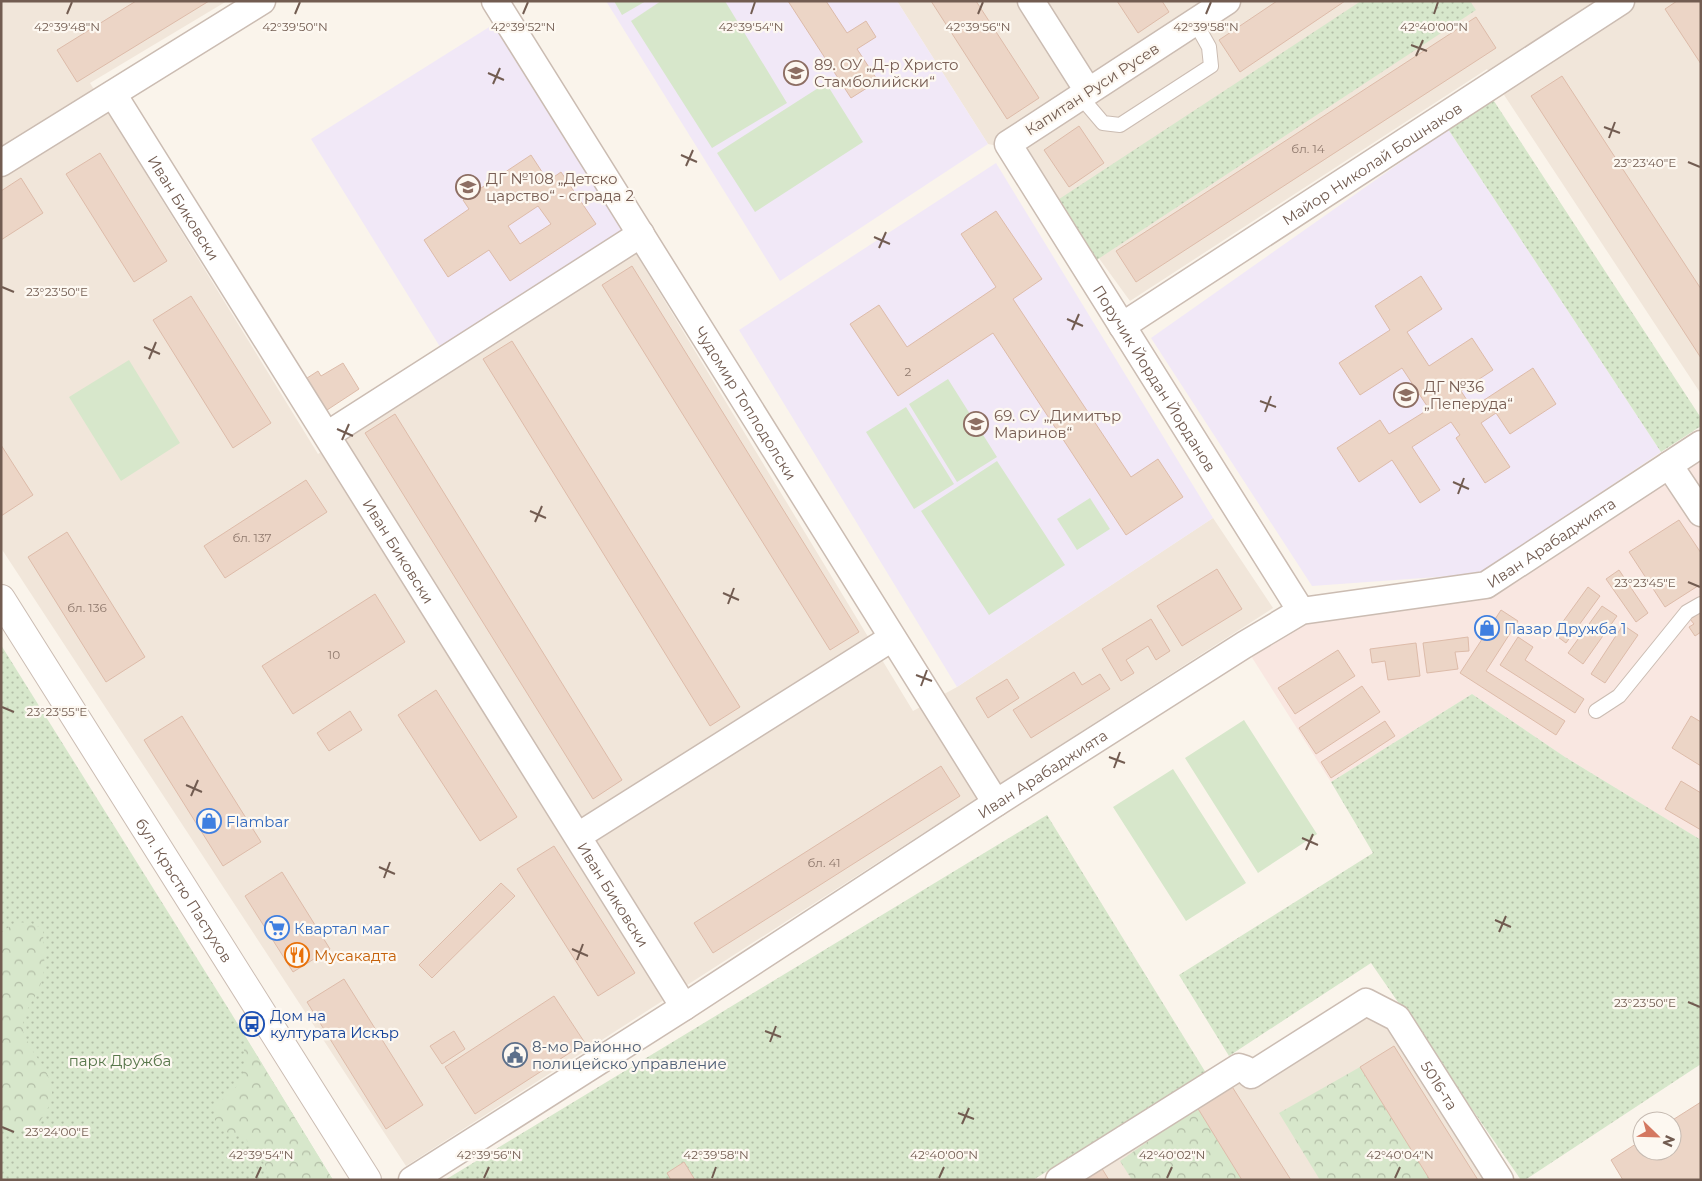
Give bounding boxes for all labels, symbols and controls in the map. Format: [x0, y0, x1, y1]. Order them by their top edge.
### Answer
text: 42°39'48"N [34, 19, 100, 34]
text: 42°39'50"N [262, 19, 328, 34]
text: 42°39'52"N [491, 19, 555, 34]
text: 42°39'54"N [718, 19, 784, 34]
text: 42°39'56"N [946, 19, 1010, 34]
text: 42°39'58"N [1173, 19, 1239, 34]
text: 42°40'00"N [1400, 19, 1468, 34]
street label: Капитан Руси Русев [1021, 39, 1163, 139]
place label: 89. ОУ „Д-р Христо Стамболийски“ [814, 55, 959, 91]
school or university icon: 89. ОУ „Д-р Христо Стамболийски“ [783, 60, 809, 86]
street label: Майор Николай Бошнаков [1278, 98, 1465, 229]
house number: бл. 14 [1291, 141, 1325, 156]
street label: Иван Биковски [144, 152, 224, 264]
text: 23°23'40"E [1614, 155, 1676, 170]
place label: ДГ №108 „Детско царство“ - сграда 2 [486, 169, 634, 205]
school or university icon: ДГ №108 „Детско царство“ - сграда 2 [455, 174, 481, 200]
street label: Поручик Йордан Йорданов [1089, 281, 1221, 475]
text: 23°23'50"E [26, 284, 88, 299]
street label: Чудомир Топлодолски [691, 323, 801, 483]
house number: 2 [905, 364, 912, 379]
place label: ДГ №36 „Пеперуда“ [1424, 377, 1513, 413]
school or university icon: ДГ №36 „Пеперуда“ [1393, 382, 1419, 408]
place label: 69. СУ „Димитър Маринов“ [994, 406, 1121, 442]
school or university icon: 69. СУ „Димитър Маринов“ [963, 411, 989, 437]
street label: Иван Арабаджията [1483, 493, 1619, 592]
street label: Иван Биковски [359, 495, 439, 607]
house number: бл. 137 [232, 530, 272, 545]
text: 23°23'45"E [1614, 575, 1676, 590]
house number: бл. 136 [67, 600, 107, 615]
shop icon: Пазар Дружба 1 [1474, 615, 1500, 641]
place label: Пазар Дружба 1 [1504, 619, 1626, 638]
house number: 10 [328, 647, 340, 662]
text: 23°23'55"E [27, 704, 87, 719]
street label: Иван Арабаджията [974, 725, 1111, 822]
shop icon: Flambar [196, 808, 222, 834]
place label: Flambar [226, 812, 289, 831]
street label: бул. Кръстю Пастухов [132, 814, 237, 966]
street label: Иван Биковски [574, 838, 653, 950]
house number: бл. 41 [807, 855, 841, 870]
supermarket icon: Квартал маг [264, 915, 290, 941]
place label: Квартал маг [294, 919, 390, 938]
restaurant icon: Мусакадта [284, 942, 310, 968]
place label: Мусакадта [314, 946, 397, 965]
text: 23°23'50"E [1614, 995, 1676, 1010]
place label: Дом на културата Искър [270, 1006, 399, 1042]
bus stop icon: Дом на културата Искър [239, 1011, 265, 1037]
place label: 8-мо Районно полицейско управление [532, 1037, 727, 1073]
public building icon: 8-мо Районно полицейско управление [502, 1042, 528, 1068]
park label: парк Дружба [69, 1051, 171, 1070]
street label: 5016-та [1417, 1057, 1462, 1113]
north arrow [1632, 1111, 1682, 1161]
text: 23°24'00"E [25, 1124, 89, 1139]
text: N [1658, 1132, 1679, 1150]
text: 42°39'54"N [228, 1147, 294, 1162]
text: 42°39'56"N [457, 1147, 521, 1162]
text: 42°39'58"N [683, 1147, 749, 1162]
text: 42°40'00"N [910, 1147, 978, 1162]
text: 42°40'02"N [1139, 1147, 1205, 1162]
text: 42°40'04"N [1366, 1147, 1434, 1162]

